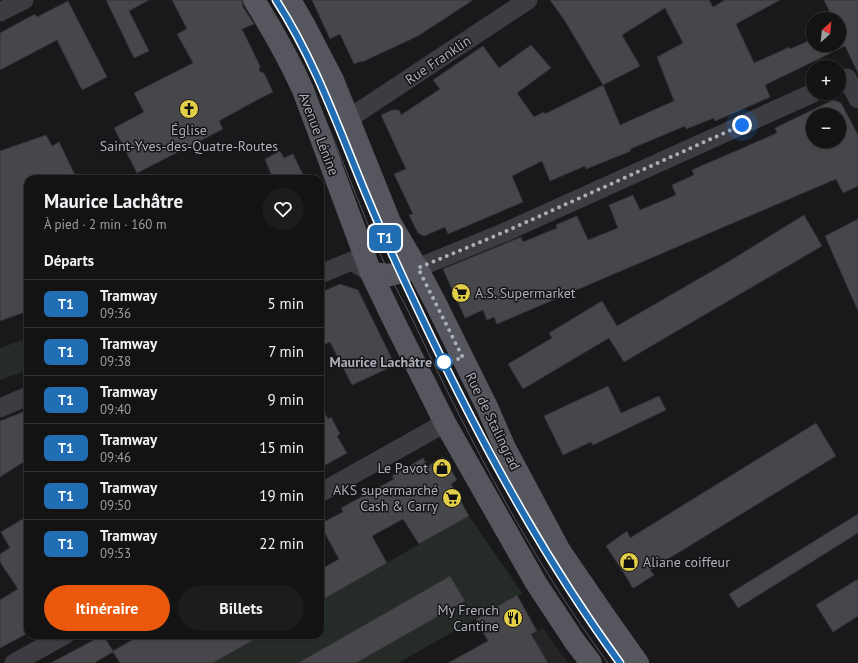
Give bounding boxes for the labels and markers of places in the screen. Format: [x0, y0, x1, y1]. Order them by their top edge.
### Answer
church icon: Église Saint-Yves-des-Quatre-Routes [178, 98, 200, 120]
place label: Église Saint-Yves-des-Quatre-Routes [100, 121, 278, 155]
supermarket icon: A.S. Supermarket [450, 282, 472, 304]
place label: A.S. Supermarket [475, 284, 576, 302]
place label: Maurice Lachâtre [329, 353, 432, 371]
marker: Maurice Lachâtre [435, 353, 453, 371]
shop icon: Le Pavot [431, 457, 453, 479]
place label: Le Pavot [378, 459, 428, 477]
place label: AKS supermarché Cash & Carry [333, 481, 438, 515]
supermarket icon: AKS supermarché Cash & Carry [441, 487, 463, 509]
shop icon: Aliane coiffeur [618, 551, 640, 573]
place label: Aliane coiffeur [643, 553, 730, 571]
place label: My French Cantine [437, 601, 499, 635]
restaurant icon: My French Cantine [502, 607, 524, 629]

